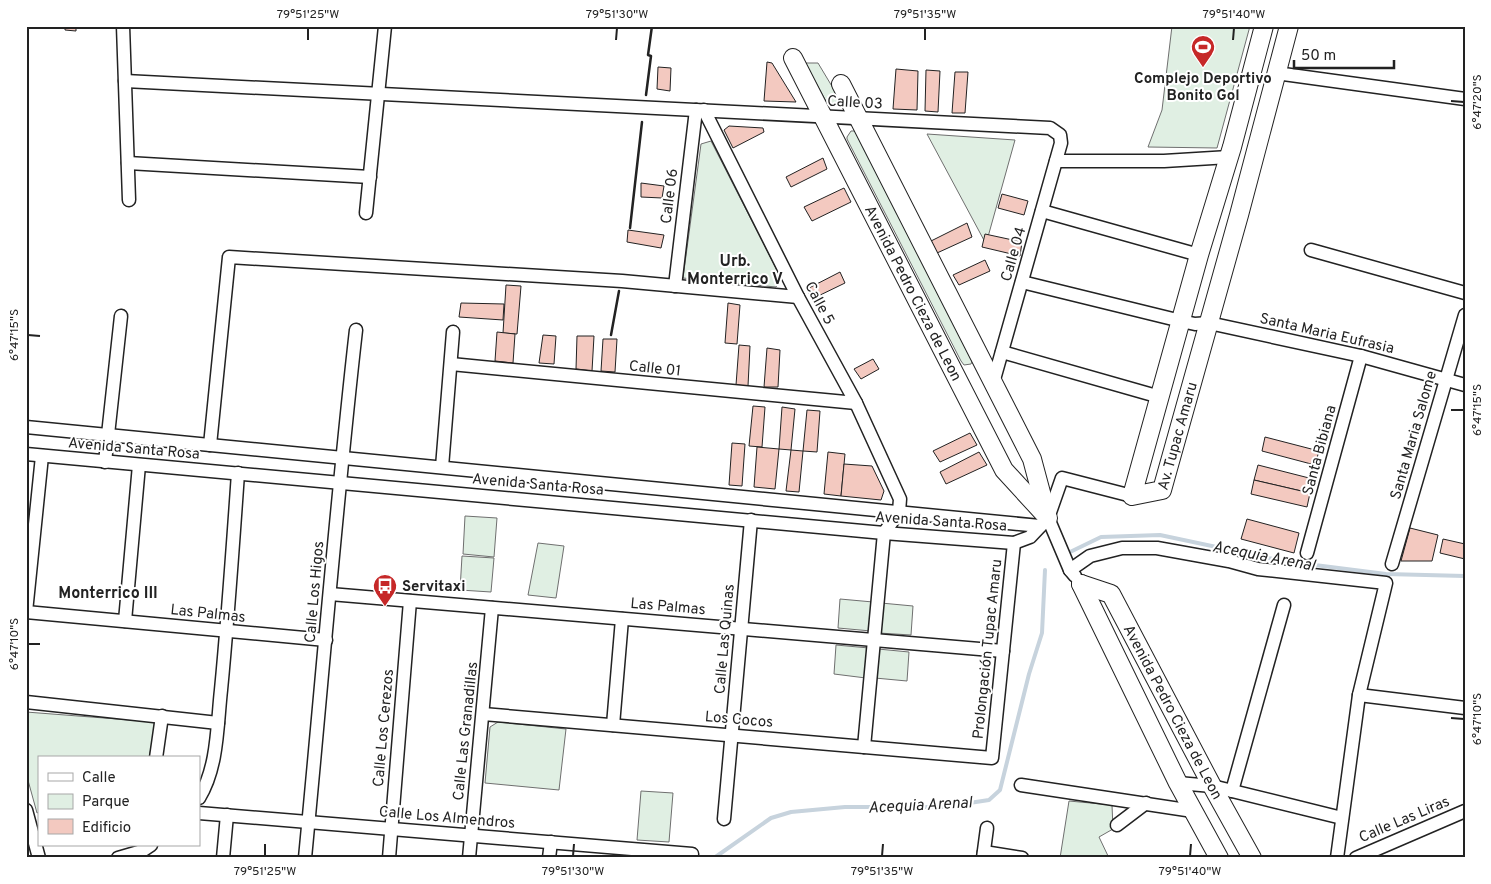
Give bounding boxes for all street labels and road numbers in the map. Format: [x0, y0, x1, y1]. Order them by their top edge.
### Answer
street label: Calle 03 [827, 93, 883, 114]
street label: Calle 06 [658, 167, 683, 225]
street label: Avenida Pedro Cieza de Leon [859, 203, 965, 385]
street label: Calle 04 [998, 225, 1031, 284]
street label: Calle 5 [799, 279, 838, 329]
street label: Santa Maria Eufrasia [1258, 310, 1396, 359]
street label: Calle 01 [628, 357, 682, 382]
street label: Santa Maria Salome [1387, 369, 1442, 502]
street label: Av. Tupac Amaru [1154, 380, 1203, 493]
street label: Santa Bibiana [1299, 403, 1342, 498]
street label: Avenida Santa Rosa [67, 434, 201, 465]
street label: Avenida Santa Rosa [471, 470, 605, 501]
street label: Avenida Santa Rosa [874, 508, 1007, 537]
street label: Calle Los Higos [302, 540, 329, 644]
street label: Prolongación Tupac Amaru [970, 558, 1007, 740]
street label: Calle Las Quinas [711, 583, 740, 695]
street label: Las Palmas [629, 595, 706, 620]
street label: Las Palmas [169, 601, 246, 628]
street label: Avenida Pedro Cieza de Leon [1118, 622, 1226, 804]
street label: Calle Las Granadillas [450, 661, 483, 802]
street label: Calle Los Cerezos [370, 668, 399, 788]
street label: Los Cocos [704, 708, 774, 733]
street label: Calle Las Liras [1356, 793, 1453, 848]
street label: Calle Los Almendros [378, 803, 516, 834]

